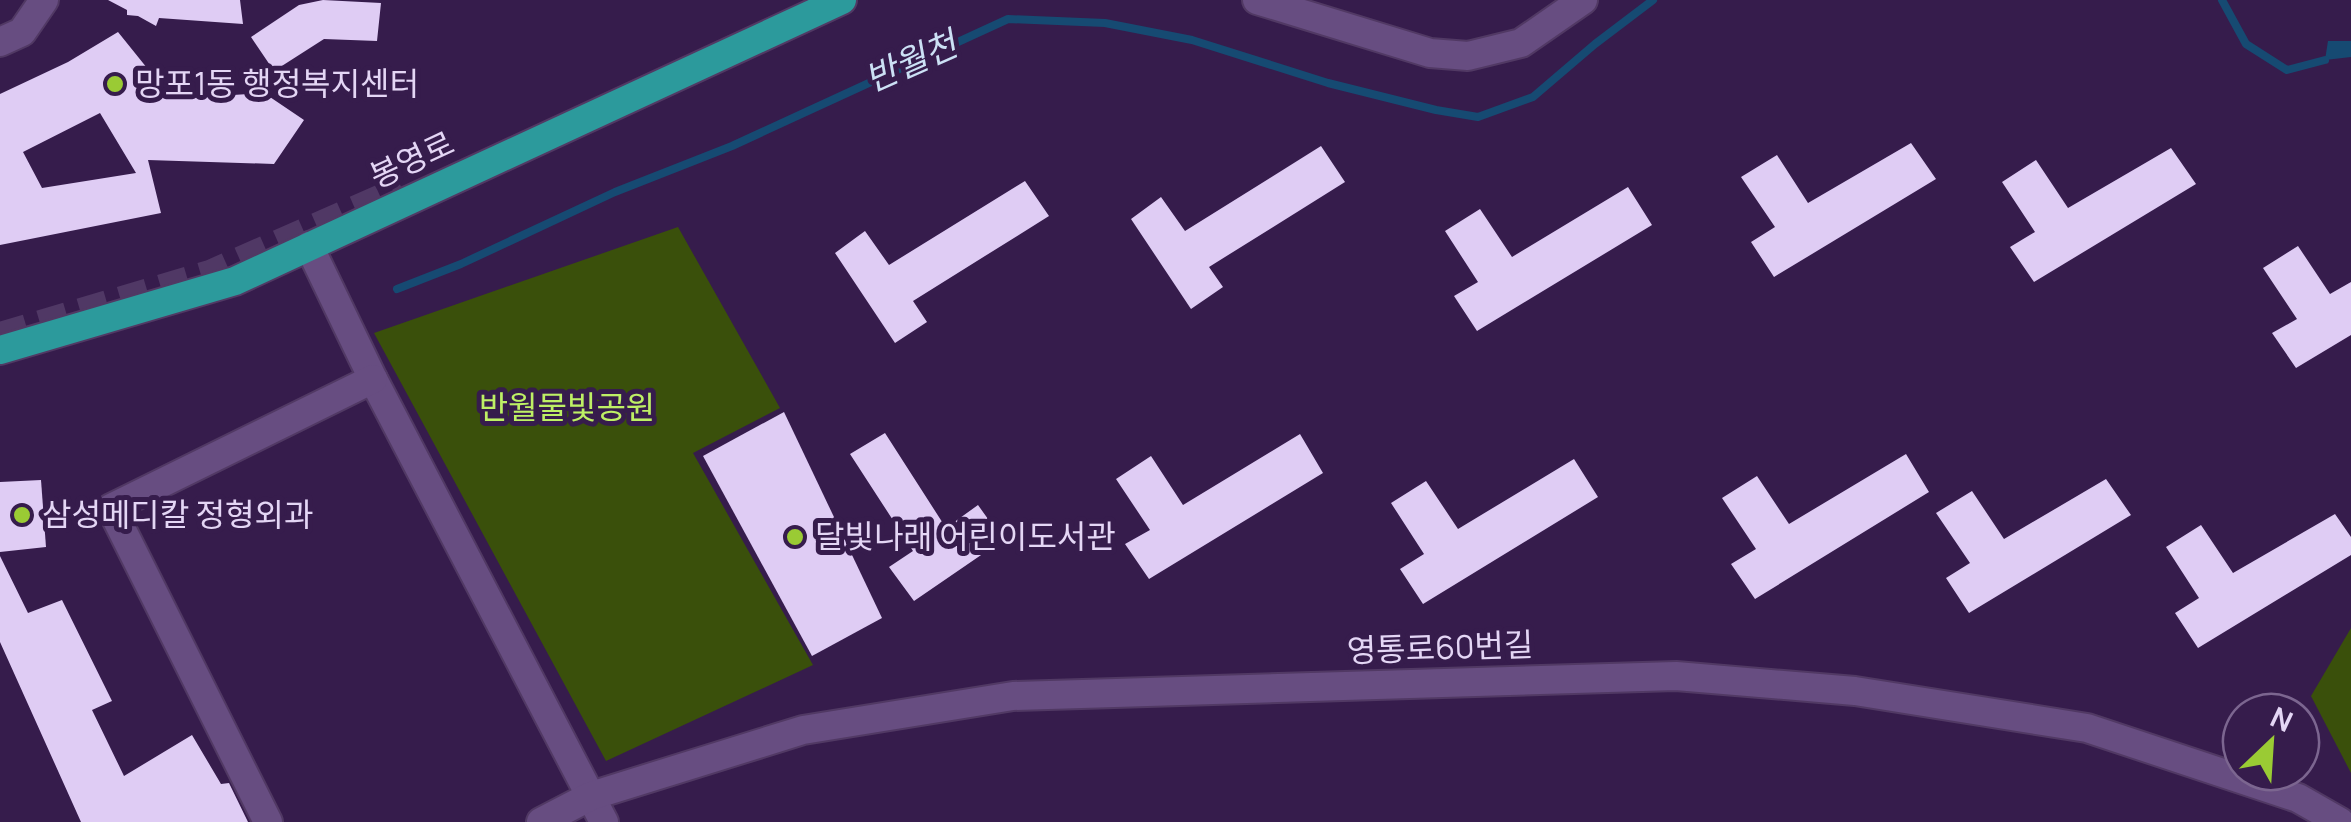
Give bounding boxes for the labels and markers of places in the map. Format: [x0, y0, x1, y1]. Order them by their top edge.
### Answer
place label: 망포1동 행정복지센터 [135, 61, 419, 105]
marker: 망포1동 행정복지센터 [104, 73, 126, 95]
place label: 삼성메디칼 정형외과 [42, 492, 313, 536]
marker: 삼성메디칼 정형외과 [11, 504, 33, 526]
place label: 달빛나래 어린이도서관 [815, 514, 1116, 558]
marker: 달빛나래 어린이도서관 [784, 526, 806, 548]

